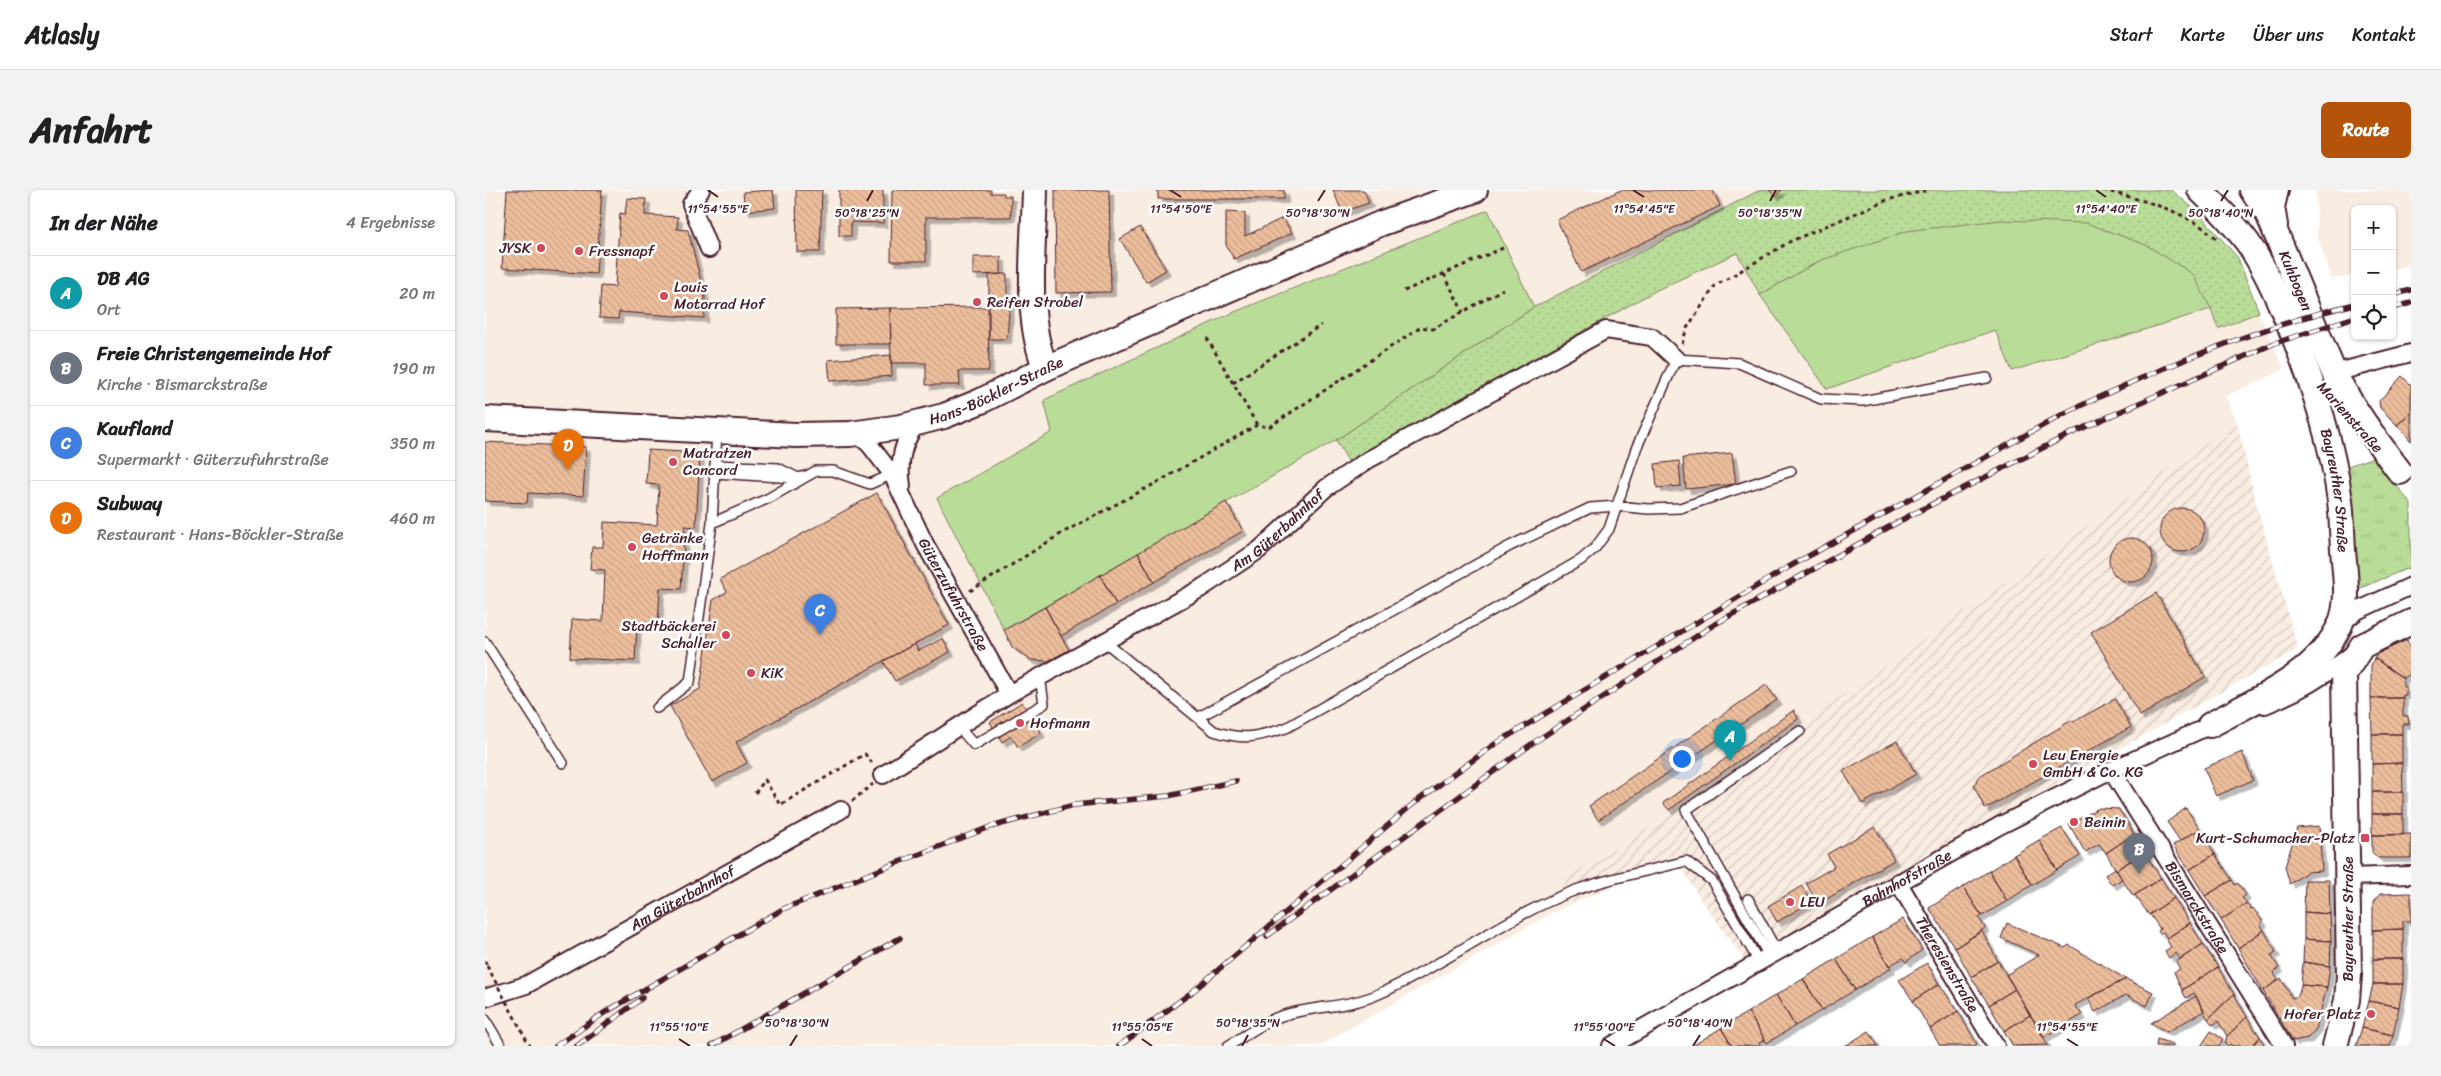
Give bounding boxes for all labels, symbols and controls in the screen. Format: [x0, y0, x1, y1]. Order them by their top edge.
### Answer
text: Atlasly [25, 14, 99, 56]
text: Start [2110, 19, 2153, 51]
text: Karte [2181, 19, 2225, 51]
text: Über uns [2253, 19, 2324, 51]
text: Kontakt [2352, 19, 2416, 51]
text: Anfahrt [30, 99, 153, 161]
button: Route [2321, 102, 2411, 158]
text: 11°54'55"E [687, 198, 750, 220]
text: 11°54'50"E [1150, 198, 1213, 220]
text: 11°54'45"E [1613, 198, 1676, 220]
text: 11°54'40"E [2075, 198, 2138, 220]
text: 50°18'25"N [835, 202, 900, 224]
text: 50°18'30"N [1286, 202, 1351, 224]
text: 50°18'35"N [1738, 202, 1803, 224]
text: 50°18'40"N [2188, 202, 2254, 224]
text: In der Nähe [50, 204, 158, 242]
map controls [2351, 205, 2396, 340]
button: + [2351, 205, 2396, 250]
text: 4 Ergebnisse [346, 208, 435, 237]
place label: JYSK [499, 235, 532, 261]
place label: Fressnapf [589, 238, 656, 264]
marker: JYSK [535, 242, 547, 254]
marker: Fressnapf [573, 245, 585, 257]
street label: Kuhbogen [2271, 246, 2320, 315]
button: − [2351, 250, 2396, 295]
text: DB AG [97, 262, 150, 295]
place label: Louis Motorrad Hof [674, 274, 766, 317]
text: A [61, 279, 71, 308]
text: 20 m [399, 279, 435, 308]
place label: Reifen Strobel [987, 289, 1084, 315]
marker: Louis Motorrad Hof [658, 290, 670, 302]
text: Ort [97, 295, 121, 324]
button: locate [2351, 295, 2396, 340]
marker: Reifen Strobel [971, 296, 983, 308]
text: Freie Christengemeinde Hof [97, 337, 330, 370]
street label: Hans-Böckler-Straße [926, 349, 1067, 432]
text: B [61, 354, 71, 383]
text: 190 m [392, 354, 435, 383]
text: Kirche · Bismarckstraße [97, 370, 268, 399]
street label: Marienstraße [2310, 375, 2390, 459]
text: Kaufland [97, 412, 172, 445]
street label: Bayreuther Straße [2313, 425, 2356, 553]
text: C [61, 429, 71, 458]
text: 350 m [390, 429, 435, 458]
pin: D [552, 429, 584, 470]
place label: Matratzen Concord [683, 440, 752, 483]
text: Supermarkt · Güterzufuhrstraße [97, 445, 329, 474]
marker: Matratzen Concord [667, 456, 679, 468]
street label: Am Güterbahnhof [1224, 482, 1331, 579]
text: Subway [97, 487, 162, 520]
text: D [61, 504, 71, 533]
text: 460 m [389, 504, 435, 533]
text: Restaurant · Hans-Böckler-Straße [97, 520, 344, 549]
place label: Getränke Hoffmann [642, 525, 709, 568]
street label: Güterzufuhrstraße [911, 534, 996, 657]
marker: Getränke Hoffmann [626, 541, 638, 553]
pin: C [804, 594, 836, 635]
place label: Stadtbäckerei Schaller [622, 613, 717, 656]
marker: Stadtbäckerei Schaller [720, 629, 732, 641]
place label: KiK [761, 660, 784, 686]
marker: KiK [745, 667, 757, 679]
place label: Hofmann [1030, 710, 1090, 736]
marker: Hofmann [1014, 717, 1026, 729]
pin: A [1714, 720, 1746, 761]
place label: Leu Energie GmbH & Co. KG [2043, 742, 2143, 785]
your location [1669, 746, 1695, 772]
marker: Leu Energie GmbH & Co. KG [2027, 758, 2039, 770]
place label: Beinin [2084, 809, 2126, 835]
marker: Beinin [2068, 816, 2080, 828]
place label: Kurt-Schumacher-Platz [2196, 825, 2356, 851]
marker: Kurt-Schumacher-Platz [2359, 832, 2371, 844]
pin: B [2123, 833, 2155, 874]
street label: Bahnhofstraße [1857, 842, 1957, 914]
street label: Bismarckstraße [2158, 856, 2236, 959]
street label: Bayreuther Straße [2335, 856, 2361, 982]
street label: Am Güterbahnhof [624, 858, 741, 938]
place label: LEU [1800, 889, 1825, 915]
marker: LEU [1784, 896, 1796, 908]
street label: Theresienstraße [1908, 911, 1986, 1017]
place label: Hofer Platz [2284, 1001, 2362, 1027]
marker: Hofer Platz [2365, 1008, 2377, 1020]
text: 50°18'30"N [765, 1012, 830, 1034]
text: 50°18'35"N [1216, 1012, 1281, 1034]
text: 50°18'40"N [1667, 1012, 1733, 1034]
text: 11°55'10"E [650, 1016, 710, 1038]
text: 11°55'05"E [1111, 1016, 1174, 1038]
text: 11°55'00"E [1573, 1016, 1636, 1038]
text: 11°54'55"E [2036, 1016, 2099, 1038]

